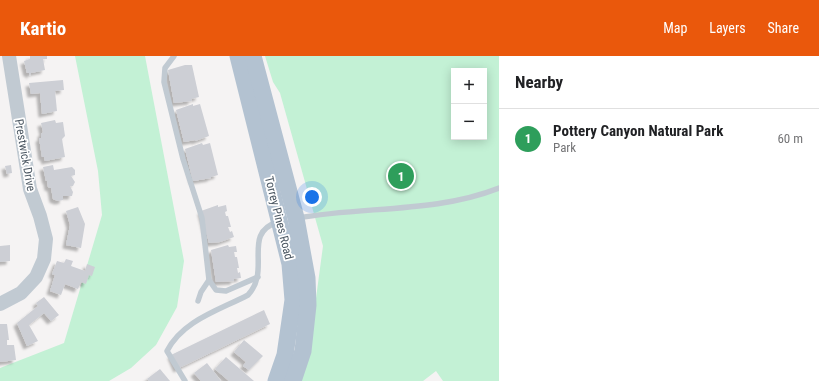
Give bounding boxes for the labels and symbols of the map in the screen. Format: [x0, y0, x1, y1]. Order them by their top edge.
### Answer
street label: Prestwick Drive [12, 118, 38, 193]
pin: 1 [388, 161, 414, 191]
street label: Torrey Pines Road [262, 175, 296, 261]
your location [302, 187, 322, 207]

